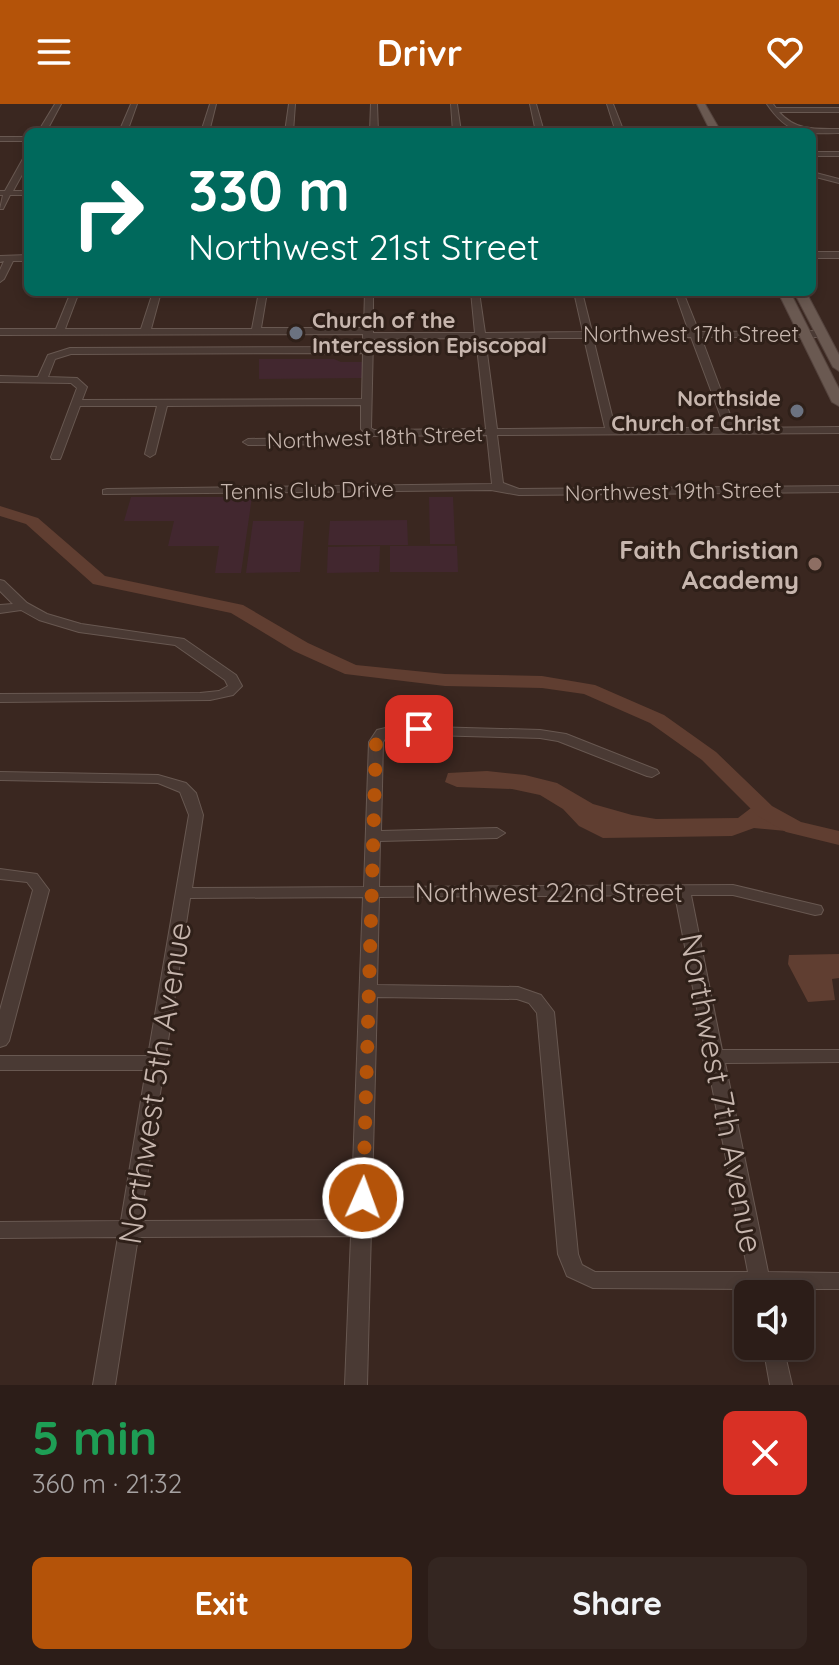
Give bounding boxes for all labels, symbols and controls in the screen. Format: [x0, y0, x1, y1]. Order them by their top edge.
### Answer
icon: menu [32, 30, 76, 74]
text: Drivr [377, 30, 462, 75]
icon: heart [763, 30, 807, 74]
text: 330 m [188, 155, 350, 225]
icon: right [56, 160, 160, 264]
text: Northwest 21st Street [188, 224, 539, 269]
place label: Church of the Intercession Episcopal [312, 306, 547, 359]
street label: Northwest 17th Street [583, 320, 799, 348]
marker: Church of the Intercession Episcopal [287, 324, 305, 342]
place label: Northside Church of Christ [611, 384, 781, 437]
marker: Northside Church of Christ [788, 402, 806, 420]
street label: Northwest 18th Street [266, 419, 484, 455]
street label: Tennis Club Drive [220, 474, 394, 506]
street label: Northwest 19th Street [564, 475, 782, 507]
place label: Faith Christian Academy [619, 533, 799, 596]
marker: Faith Christian Academy [806, 555, 824, 573]
pin [385, 695, 453, 763]
icon: arrive [397, 707, 441, 751]
street label: Northwest 22nd Street [415, 876, 683, 909]
street label: Northwest 5th Avenue [109, 919, 199, 1247]
street label: Northwest 7th Avenue [671, 930, 773, 1256]
position arrow [321, 1156, 405, 1240]
map controls [734, 1280, 814, 1360]
button: sound [734, 1280, 814, 1360]
text: 5 min [32, 1407, 157, 1467]
button: close [723, 1411, 807, 1495]
text: 360 m · 21:32 [32, 1467, 182, 1500]
button: Exit [32, 1557, 412, 1649]
button: Share [428, 1557, 807, 1649]

